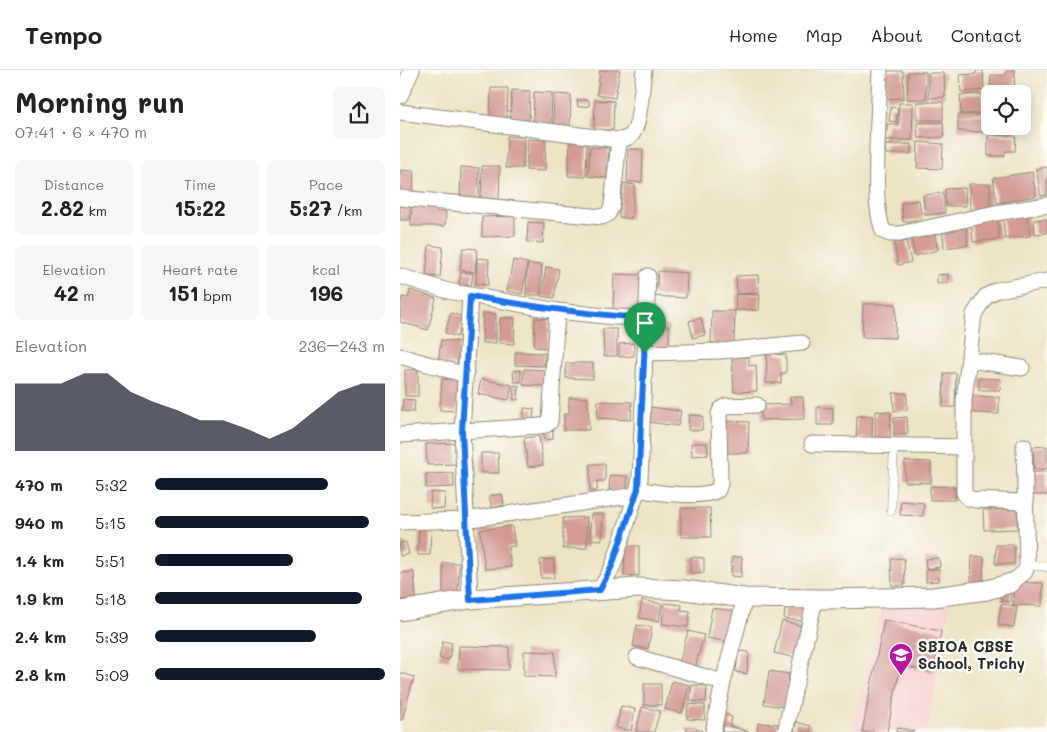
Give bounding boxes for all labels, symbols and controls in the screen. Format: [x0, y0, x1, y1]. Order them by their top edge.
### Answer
text: Tempo [25, 19, 102, 50]
text: Home [729, 23, 778, 47]
text: Map [806, 23, 842, 47]
text: About [870, 23, 923, 47]
text: Contact [951, 23, 1022, 47]
text: Morning run [15, 84, 184, 120]
map controls [981, 85, 1031, 135]
button: locate [981, 85, 1031, 135]
button: share [333, 87, 385, 139]
text: 07:41 · 6 × 470 m [15, 121, 147, 142]
text: Distance [44, 175, 104, 194]
text: Time [184, 175, 216, 194]
text: Pace [309, 175, 343, 194]
text: 2.82 [41, 194, 84, 221]
text: 15:22 [174, 194, 226, 221]
text: 5:27 [290, 194, 332, 221]
text: km [84, 201, 107, 220]
text: /km [332, 201, 362, 220]
text: Elevation [43, 260, 105, 279]
text: Heart rate [162, 260, 238, 279]
text: kcal [312, 260, 340, 279]
text: 42 [54, 279, 79, 306]
text: 151 [168, 279, 199, 306]
text: 196 [309, 279, 343, 306]
text: m [79, 286, 94, 305]
text: bpm [199, 286, 232, 305]
pin [624, 302, 666, 353]
icon: arrive [631, 309, 659, 337]
text: Elevation [15, 335, 87, 356]
text: 236–243 m [298, 335, 385, 356]
text: 470 m [15, 474, 63, 495]
text: 5:32 [95, 474, 128, 495]
text: 940 m [15, 512, 64, 533]
text: 5:15 [95, 512, 126, 533]
text: 1.4 km [15, 550, 64, 571]
text: 5:51 [95, 550, 126, 571]
text: 1.9 km [15, 588, 64, 609]
text: 5:18 [95, 588, 126, 609]
text: 2.4 km [15, 626, 66, 647]
text: 5:39 [95, 626, 128, 647]
place label: SBIOA CBSE School, Trichy [918, 636, 1025, 673]
school or university icon: SBIOA CBSE School, Trichy [888, 642, 914, 676]
text: 2.8 km [15, 664, 66, 685]
text: 5:09 [95, 664, 129, 685]

